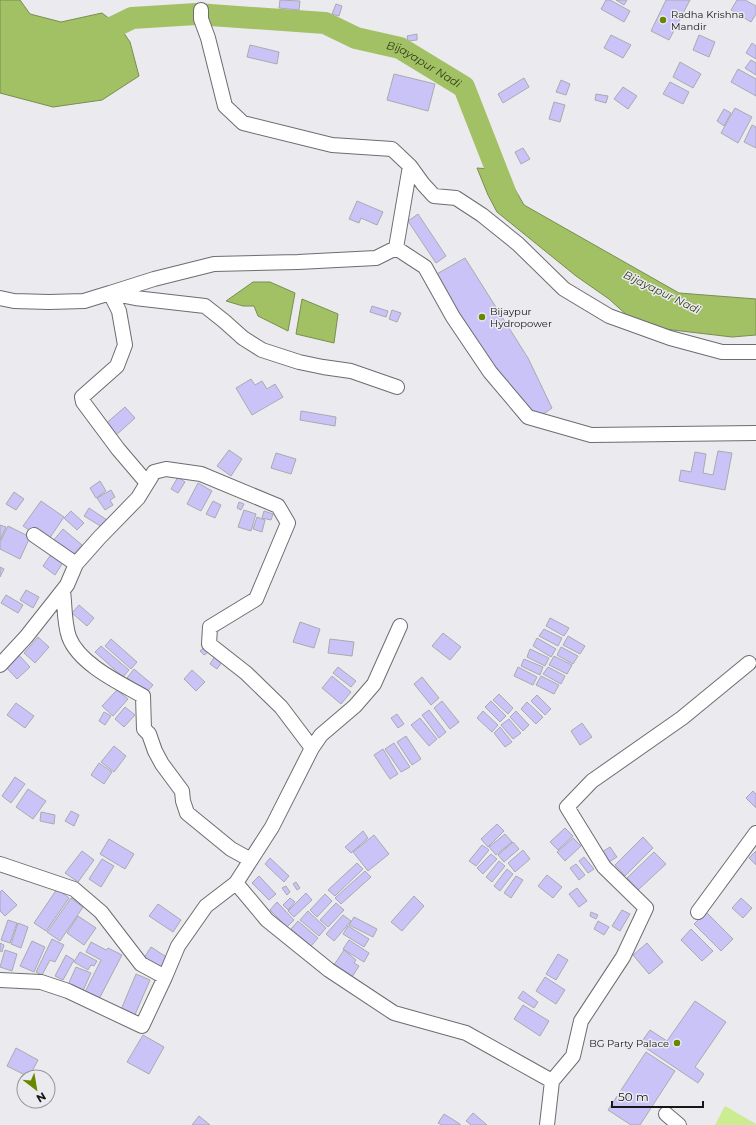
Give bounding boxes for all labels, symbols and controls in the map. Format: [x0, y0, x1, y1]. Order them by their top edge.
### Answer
place label: Radha Krishna Mandir [671, 8, 744, 33]
marker: Radha Krishna Mandir [658, 15, 668, 25]
water label: Bijayapur Nadi [385, 38, 464, 91]
water label: Bijayapur Nadi [621, 267, 703, 317]
place label: Bijaypur Hydropower [490, 305, 552, 330]
marker: Bijaypur Hydropower [477, 312, 487, 322]
place label: BG Party Palace [589, 1037, 669, 1050]
marker: BG Party Palace [672, 1038, 682, 1048]
north arrow [16, 1069, 56, 1109]
scale bar [612, 1083, 703, 1109]
text: N [34, 1089, 49, 1106]
text: 50 m [618, 1089, 649, 1104]

